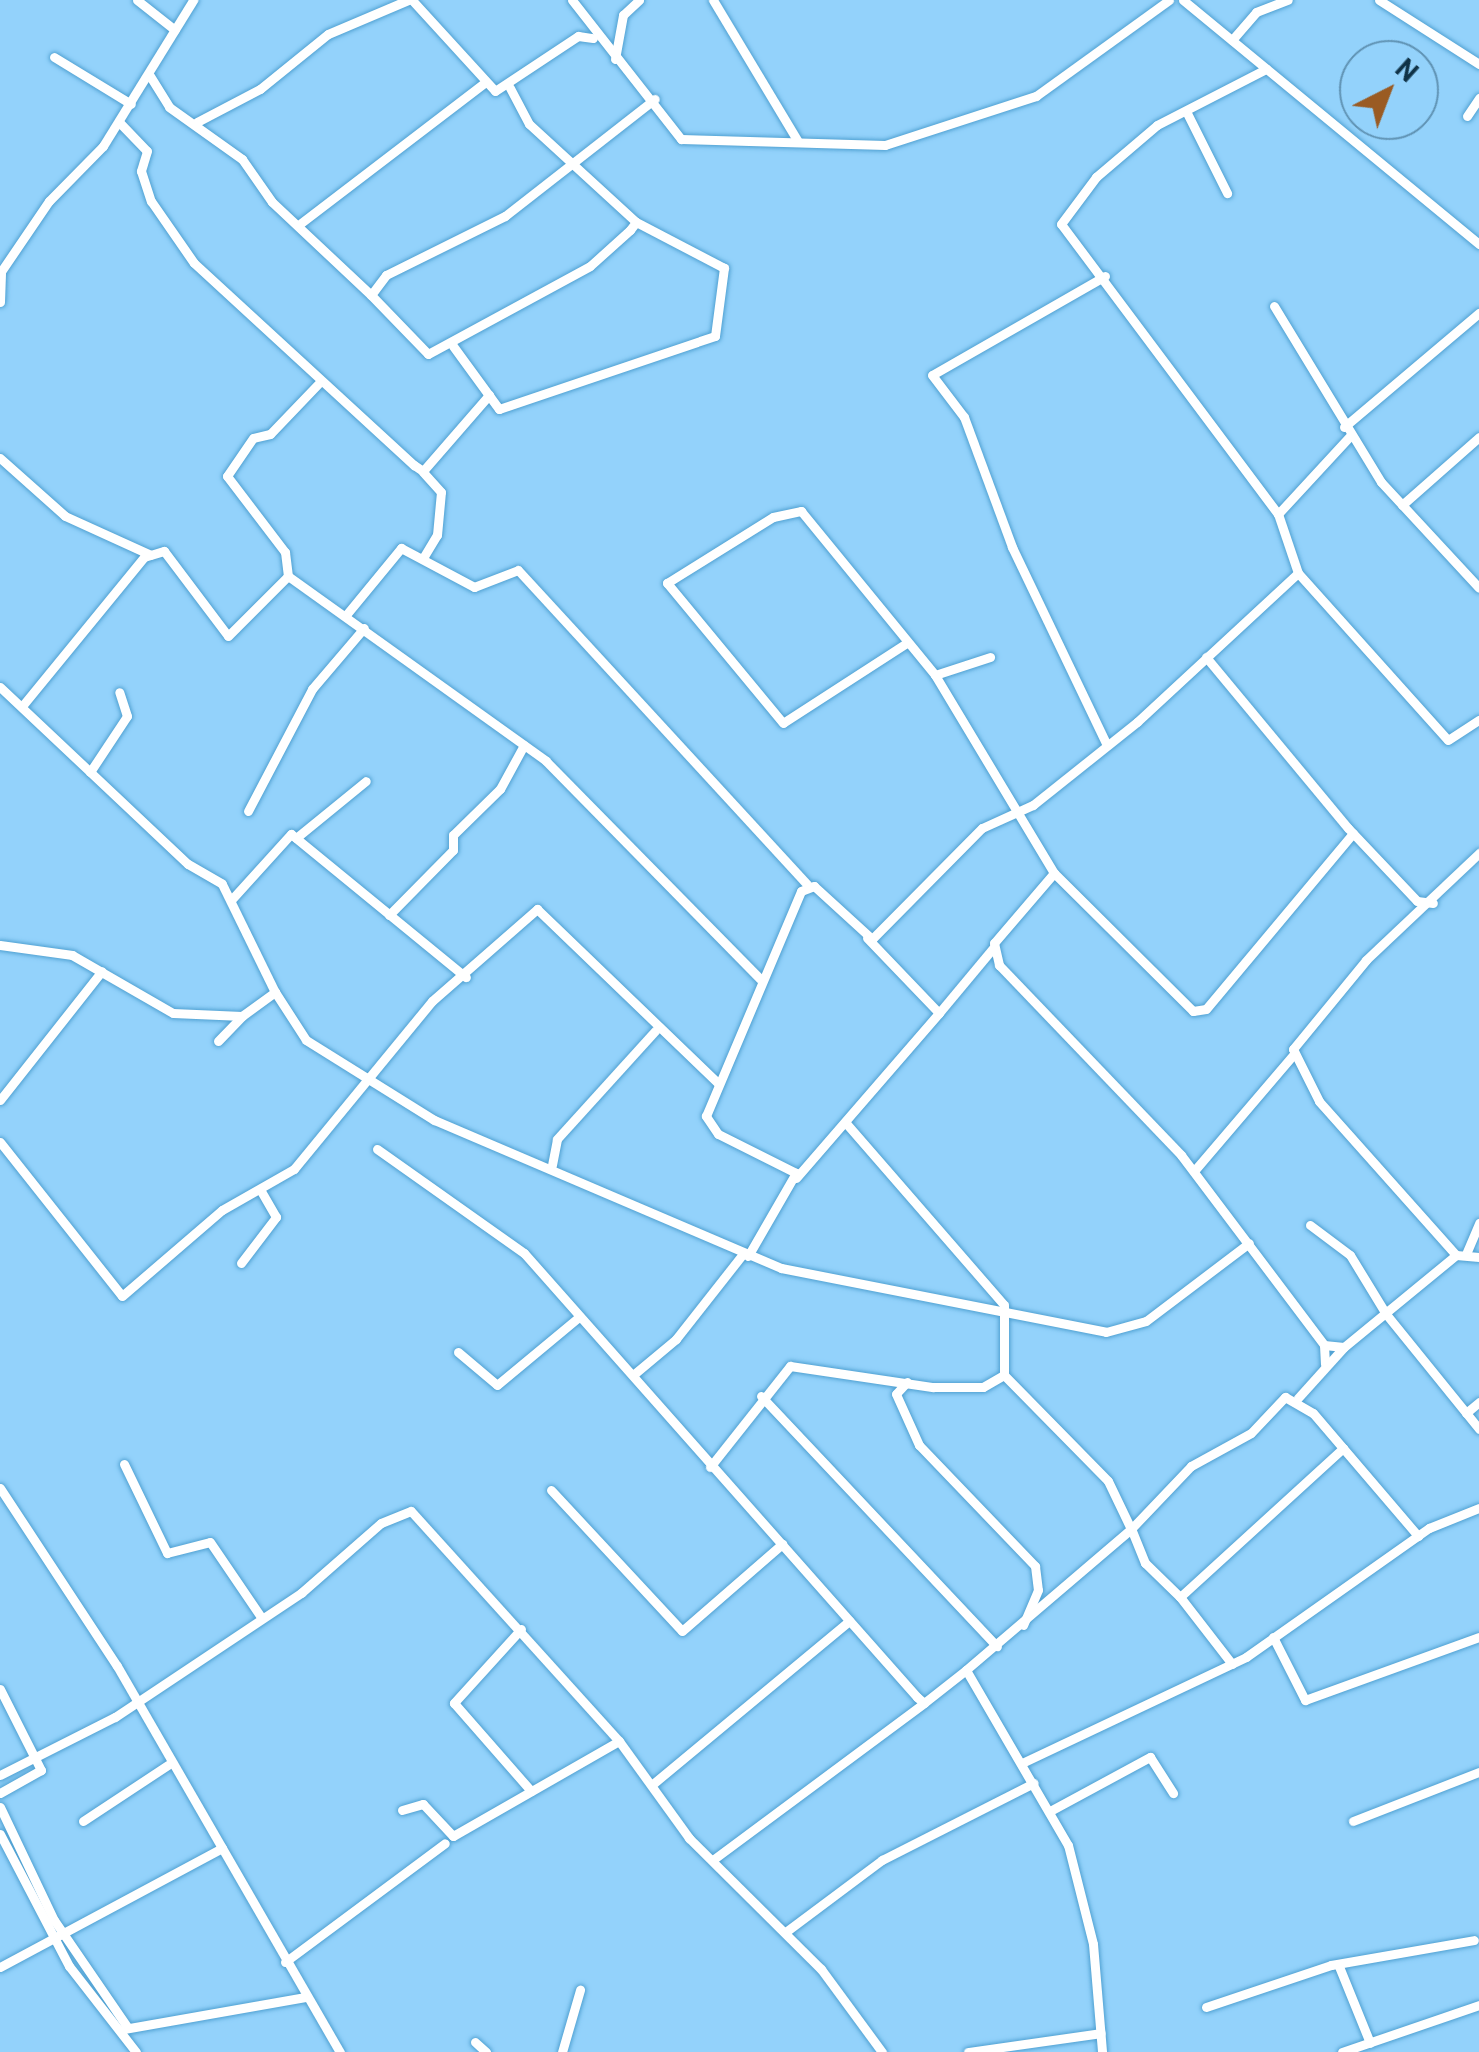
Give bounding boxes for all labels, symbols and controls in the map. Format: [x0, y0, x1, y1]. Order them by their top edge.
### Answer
north arrow [1339, 40, 1439, 140]
text: N [1389, 50, 1426, 88]

